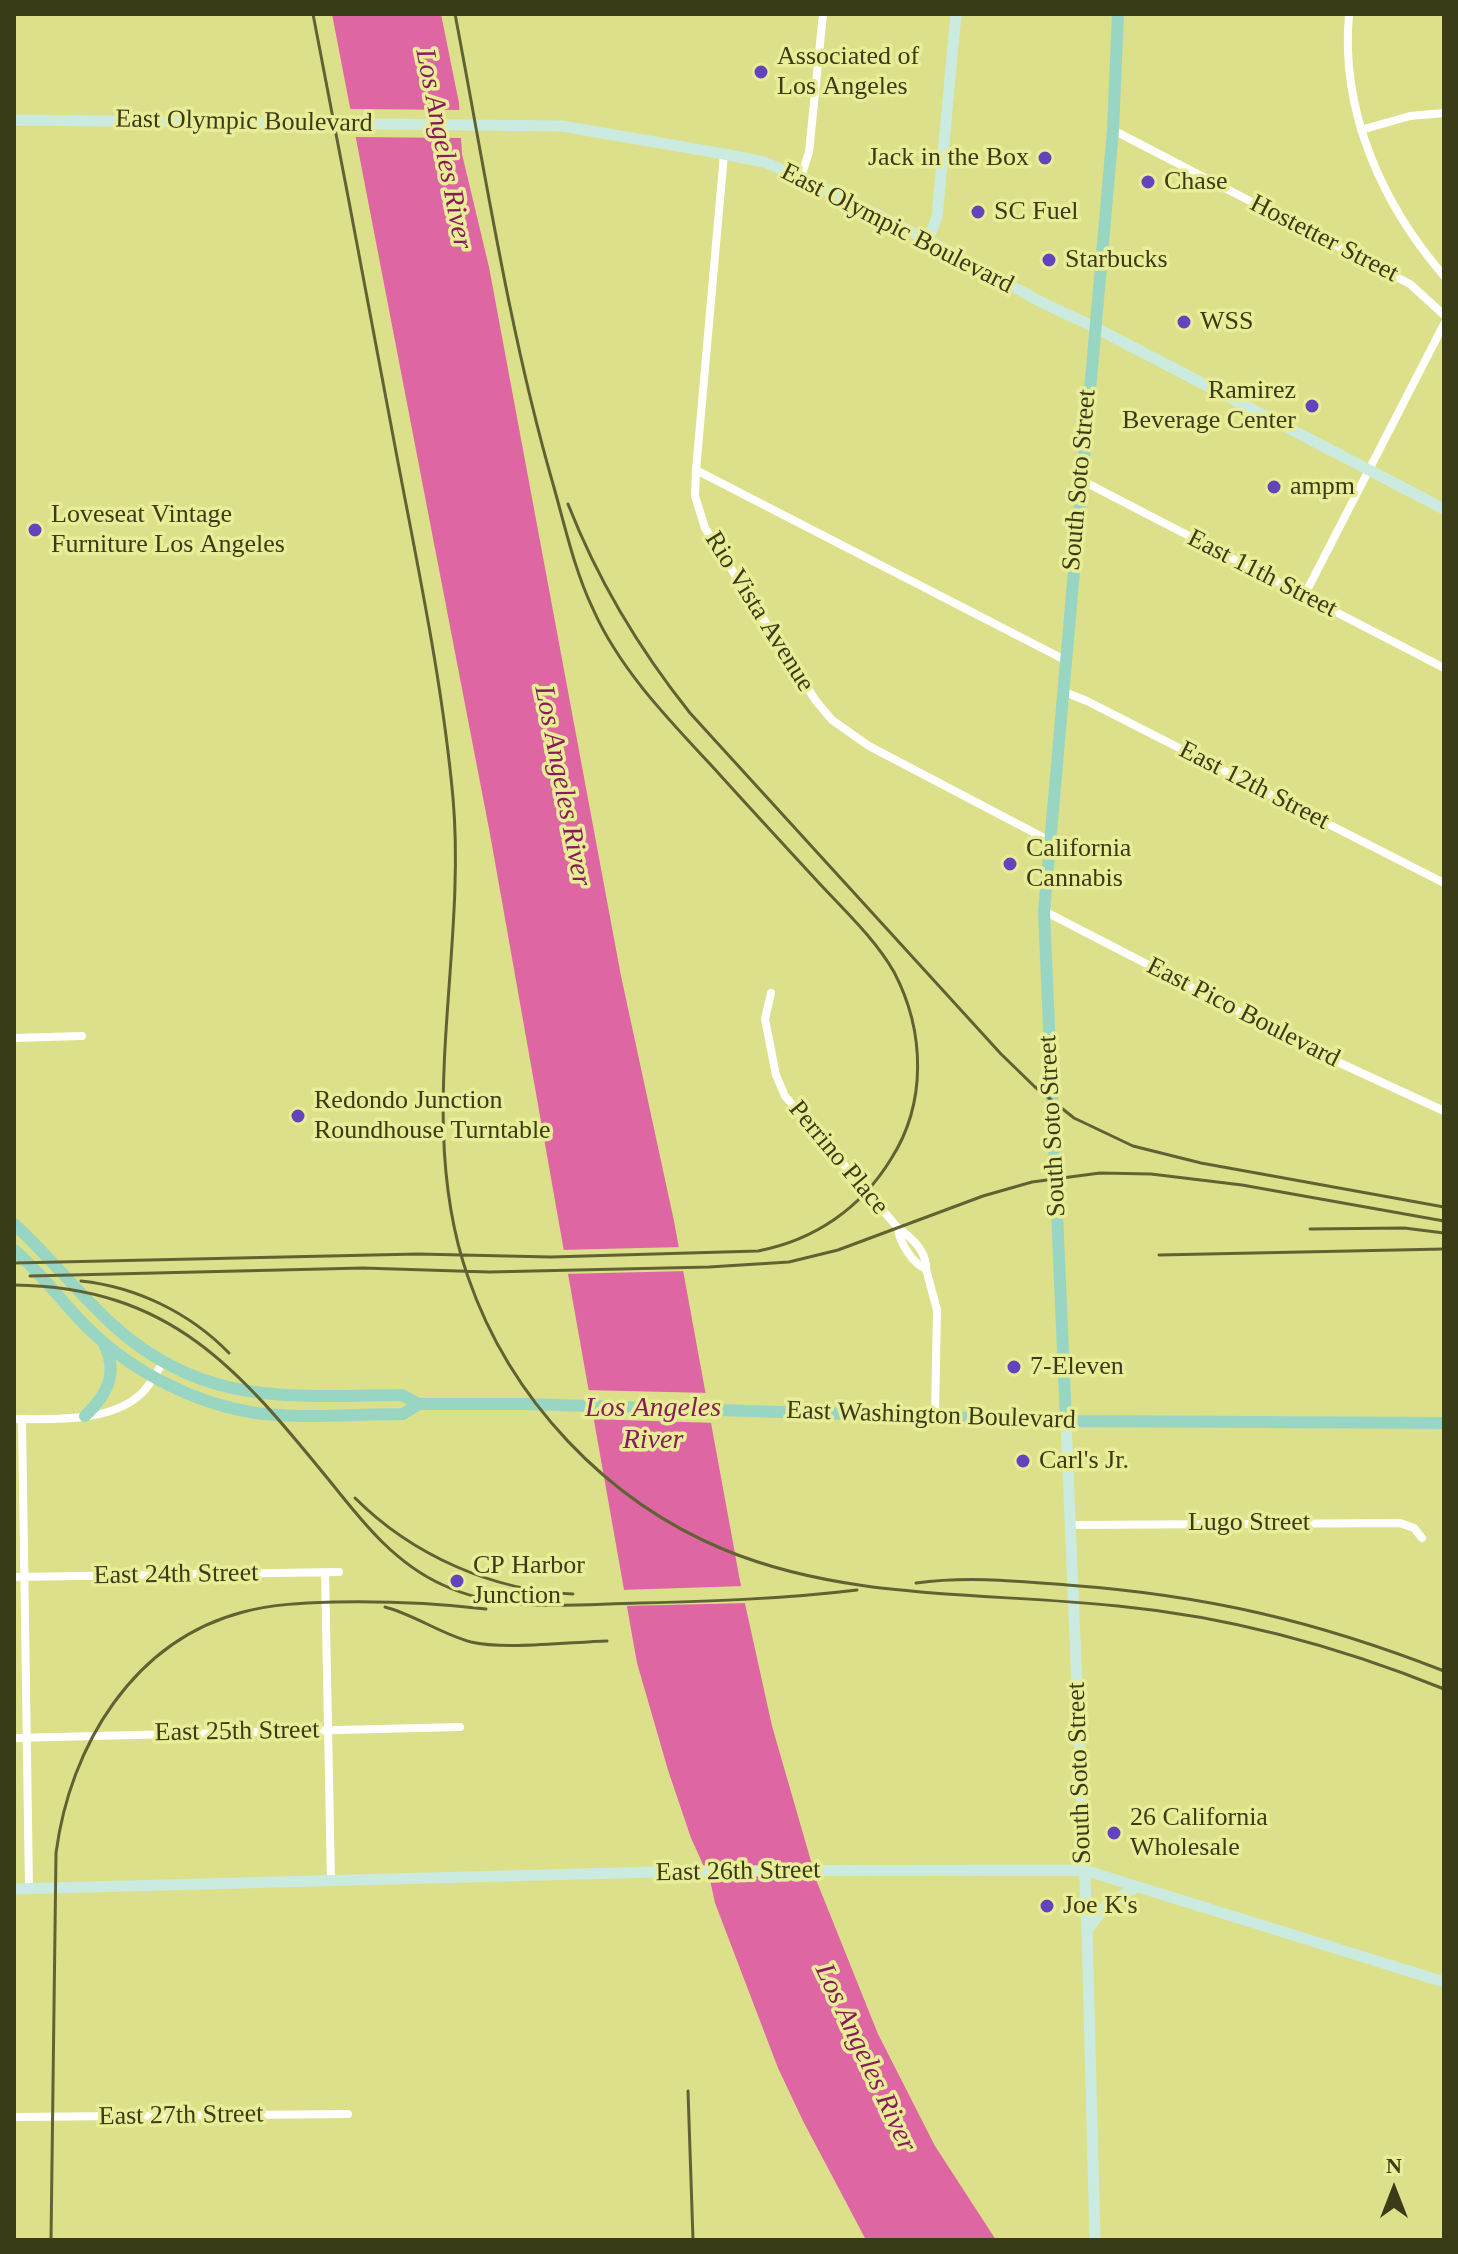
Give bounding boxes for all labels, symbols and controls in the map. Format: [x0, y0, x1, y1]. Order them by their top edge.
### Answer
place label: Associated of Los Angeles [777, 41, 919, 102]
water label: Los Angeles River [407, 46, 479, 252]
marker: Associated of Los Angeles [752, 63, 770, 81]
street label: East Olympic Boulevard [115, 104, 373, 140]
place label: Jack in the Box [868, 142, 1029, 174]
marker: Jack in the Box [1036, 149, 1054, 167]
street label: East Olympic Boulevard [775, 157, 1019, 301]
place label: Chase [1164, 166, 1228, 198]
marker: Chase [1139, 173, 1157, 191]
street label: Hostetter Street [1245, 188, 1403, 290]
place label: SC Fuel [994, 196, 1079, 228]
marker: SC Fuel [969, 203, 987, 221]
place label: Starbucks [1065, 244, 1168, 276]
marker: Starbucks [1040, 251, 1058, 269]
place label: WSS [1200, 306, 1253, 338]
marker: WSS [1175, 313, 1193, 331]
place label: Ramirez Beverage Center [1122, 375, 1296, 436]
street label: South Soto Street [1057, 388, 1103, 572]
marker: Ramirez Beverage Center [1303, 397, 1321, 415]
place label: ampm [1290, 471, 1355, 503]
marker: ampm [1265, 478, 1283, 496]
place label: Loveseat Vintage Furniture Los Angeles [51, 499, 285, 560]
marker: Loveseat Vintage Furniture Los Angeles [26, 521, 44, 539]
street label: East 11th Street [1182, 523, 1342, 625]
street label: Rio Vista Avenue [697, 526, 821, 698]
water label: Los Angeles River [526, 683, 598, 889]
street label: East 12th Street [1174, 735, 1334, 837]
place label: California Cannabis [1026, 833, 1131, 894]
marker: California Cannabis [1001, 855, 1019, 873]
street label: East Pico Boulevard [1141, 951, 1345, 1075]
street label: South Soto Street [1033, 1034, 1073, 1218]
place label: Redondo Junction Roundhouse Turntable [314, 1085, 551, 1146]
street label: Perrino Place [781, 1095, 895, 1221]
marker: Redondo Junction Roundhouse Turntable [289, 1107, 307, 1125]
place label: 7-Eleven [1030, 1351, 1124, 1383]
marker: 7-Eleven [1005, 1358, 1023, 1376]
water label: Los Angeles River [585, 1392, 721, 1458]
street label: East Washington Boulevard [786, 1395, 1076, 1437]
place label: Carl's Jr. [1039, 1445, 1129, 1477]
marker: Carl's Jr. [1014, 1452, 1032, 1470]
street label: Lugo Street [1188, 1507, 1310, 1539]
place label: CP Harbor Junction [473, 1550, 585, 1612]
street label: East 24th Street [93, 1558, 259, 1592]
marker: CP Harbor Junction [448, 1572, 466, 1590]
street label: South Soto Street [1061, 1682, 1099, 1864]
street label: East 25th Street [154, 1715, 320, 1749]
place label: 26 California Wholesale [1130, 1802, 1268, 1864]
marker: 26 California Wholesale [1105, 1824, 1123, 1842]
street label: East 26th Street [655, 1855, 821, 1889]
place label: Joe K's [1063, 1890, 1138, 1922]
marker: Joe K's [1038, 1897, 1056, 1915]
water label: Los Angeles River [807, 1959, 923, 2157]
street label: East 27th Street [98, 2099, 264, 2133]
north arrow [1354, 2150, 1434, 2230]
text: N [1386, 2153, 1402, 2178]

